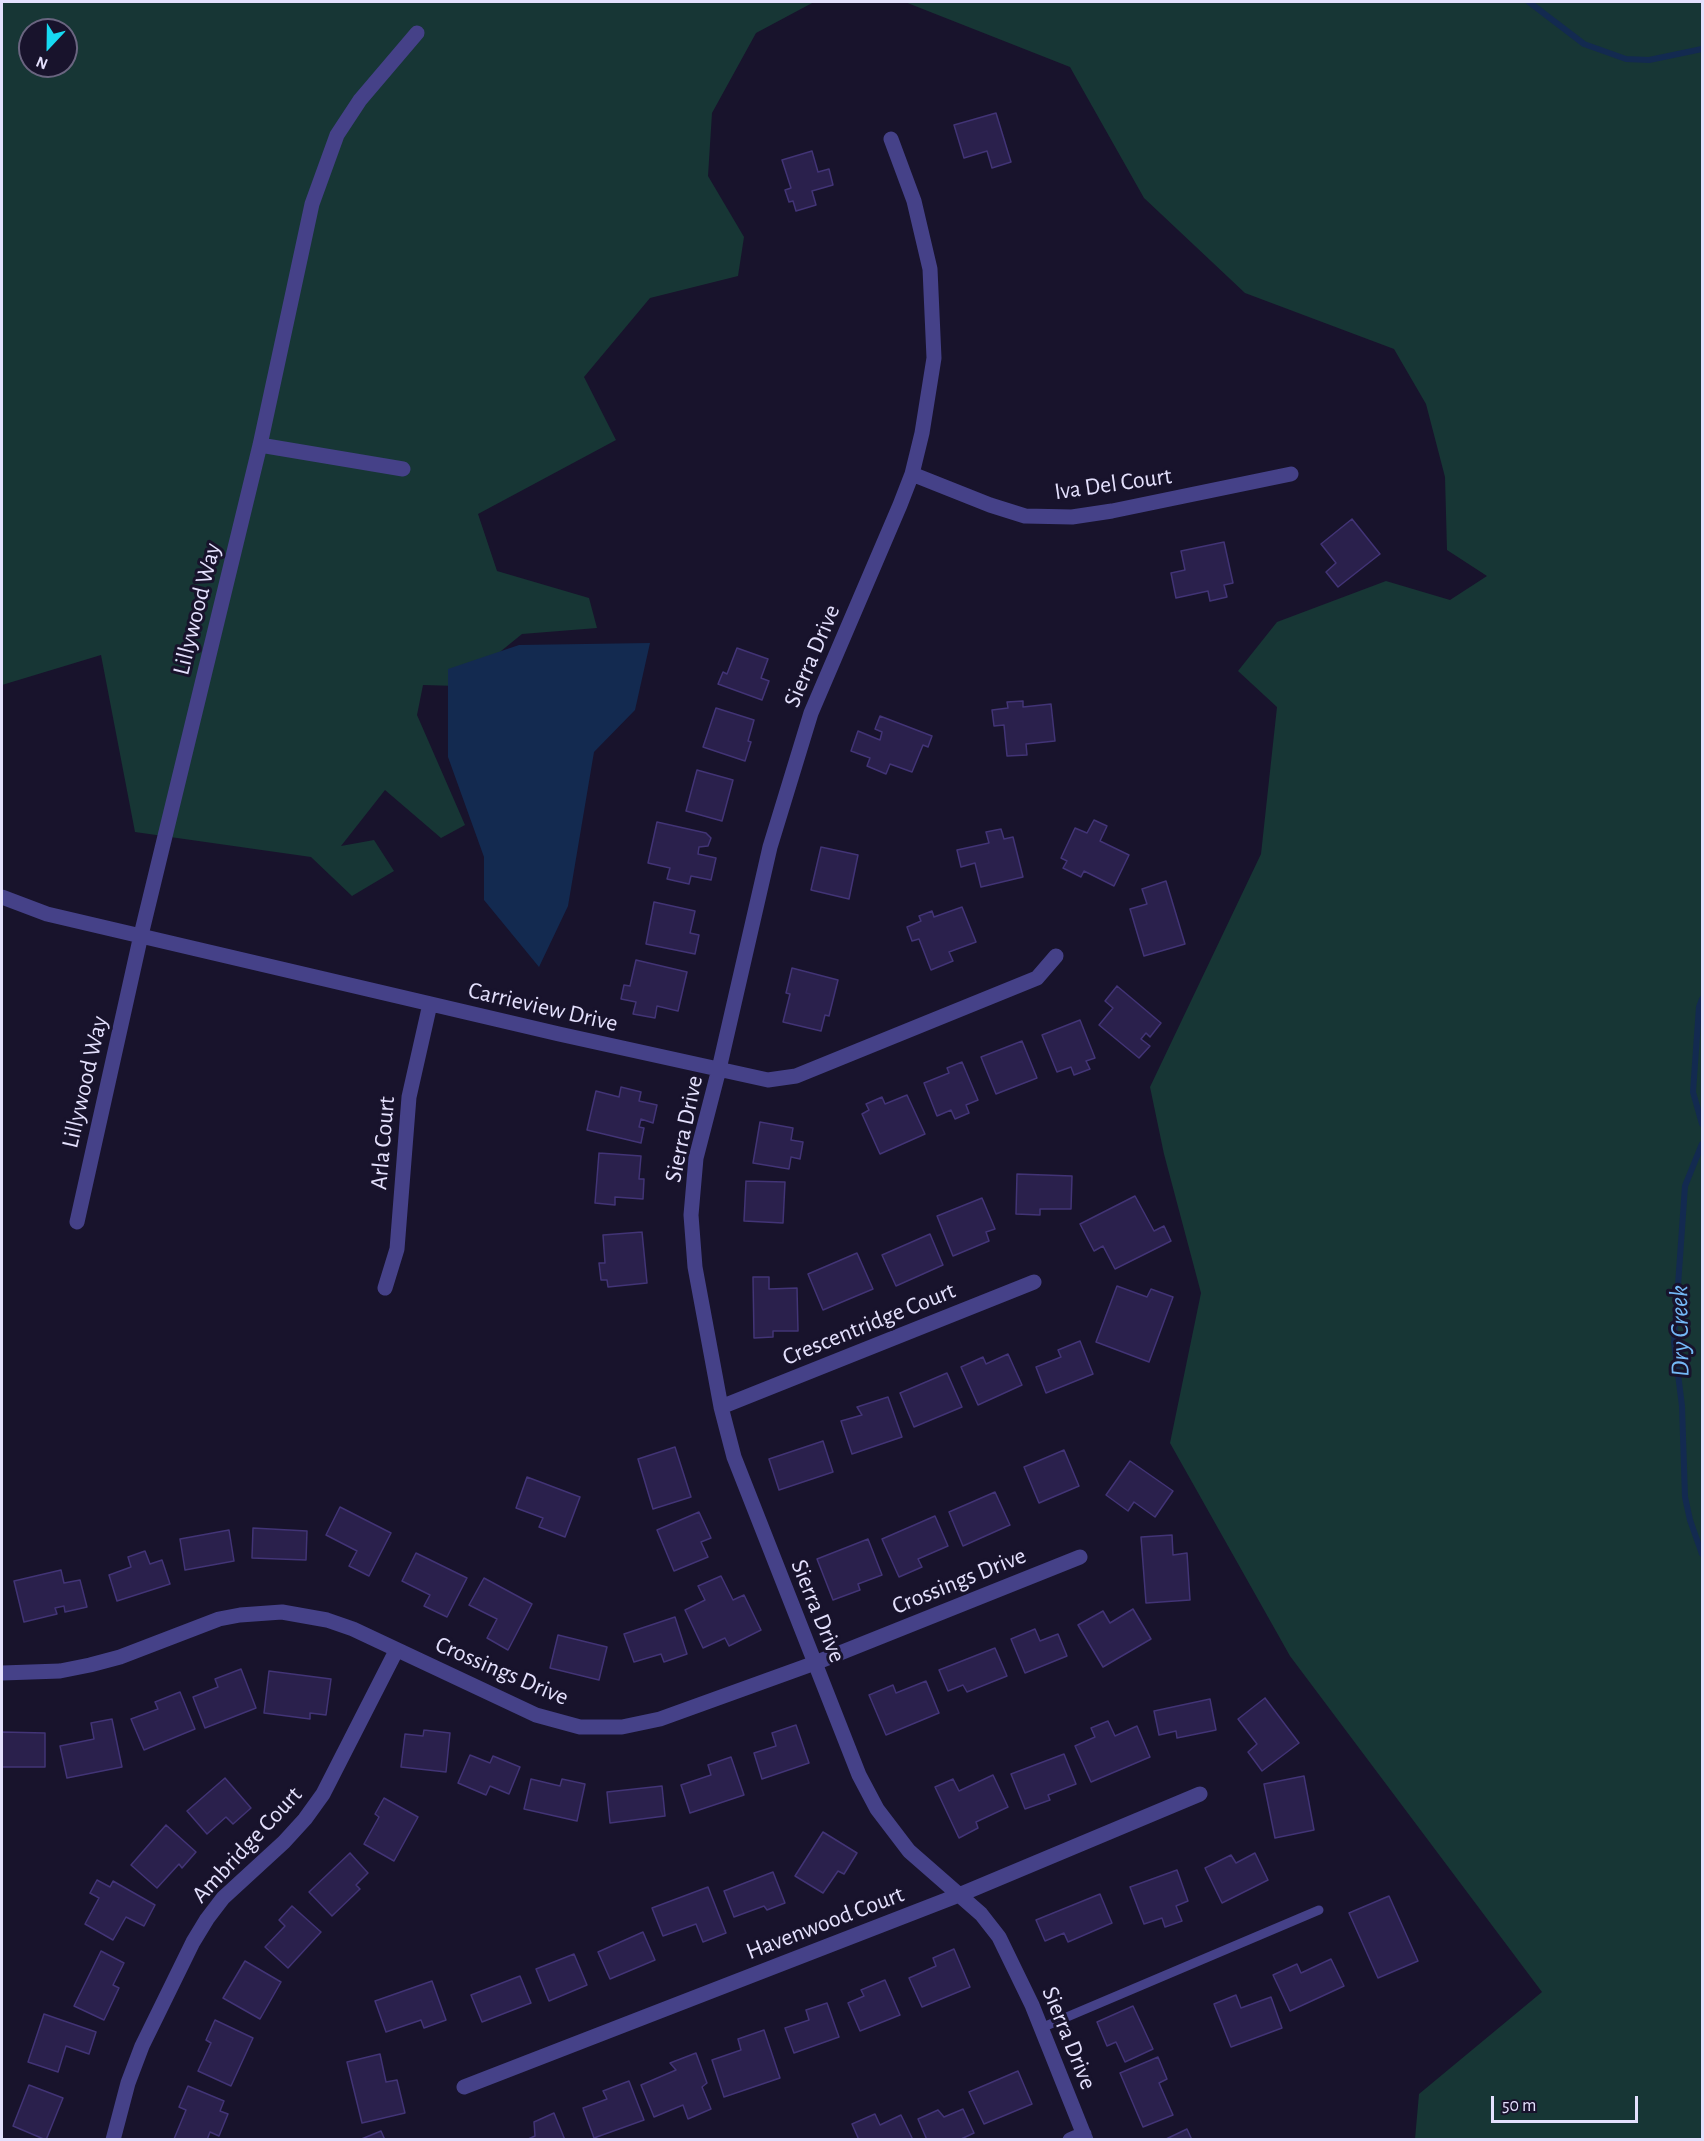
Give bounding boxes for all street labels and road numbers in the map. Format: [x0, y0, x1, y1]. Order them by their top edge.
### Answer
street label: Iva Del Court [1052, 462, 1174, 506]
street label: Lillywood Way [167, 540, 227, 678]
street label: Sierra Drive [778, 600, 846, 712]
street label: Carrieview Drive [465, 976, 621, 1038]
street label: Lillywood Way [56, 1013, 114, 1151]
street label: Sierra Drive [659, 1073, 709, 1185]
street label: Arla Court [365, 1095, 401, 1191]
street label: Crescentridge Court [778, 1276, 960, 1372]
street label: Crossings Drive [888, 1541, 1030, 1621]
street label: Sierra Drive [784, 1555, 852, 1667]
street label: Crossings Drive [431, 1630, 573, 1712]
street label: Ambridge Court [186, 1781, 308, 1909]
street label: Havenwood Court [742, 1880, 908, 1966]
street label: Sierra Drive [1035, 1982, 1103, 2094]

